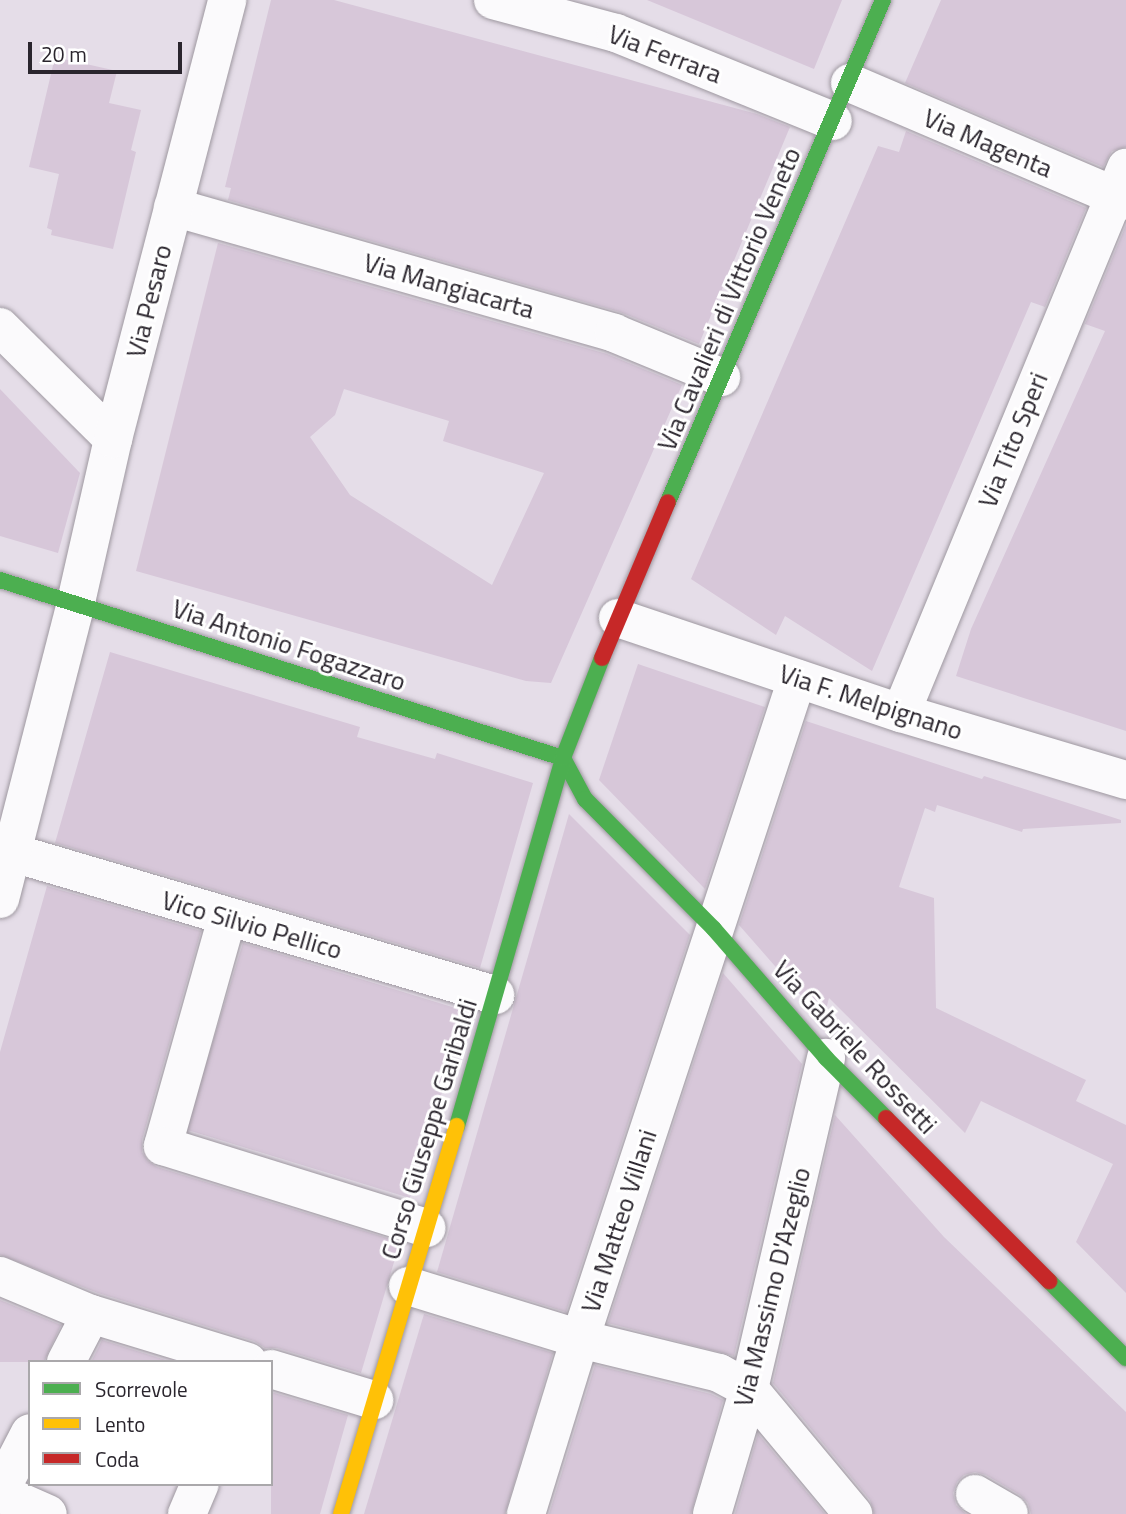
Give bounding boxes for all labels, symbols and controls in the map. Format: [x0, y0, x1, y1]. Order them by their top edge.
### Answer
street label: Via Ferrara [604, 18, 726, 90]
scale bar [32, 28, 186, 72]
text: 20 m [41, 38, 87, 70]
street label: Via Magenta [919, 102, 1057, 184]
street label: Via Cavalieri di Vittorio Veneto [651, 143, 807, 455]
street label: Via Pesaro [120, 241, 178, 361]
street label: Via Mangiacarta [360, 247, 538, 325]
street label: Via Tito Speri [972, 368, 1054, 512]
street label: Via Antonio Fogazzaro [168, 593, 410, 697]
street label: Via F. Melpignano [775, 658, 967, 746]
street label: Vico Silvio Pellico [158, 884, 346, 966]
street label: Via Gabriele Rossetti [767, 954, 943, 1140]
street label: Corso Giuseppe Garibaldi [374, 995, 484, 1263]
street label: Via Matteo Villani [575, 1125, 663, 1317]
street label: Via Massimo D'Azeglio [727, 1164, 817, 1410]
legend [28, 1360, 273, 1486]
text: Scorrevole [95, 1373, 188, 1405]
text: Lento [95, 1408, 145, 1440]
text: Coda [95, 1443, 139, 1475]

